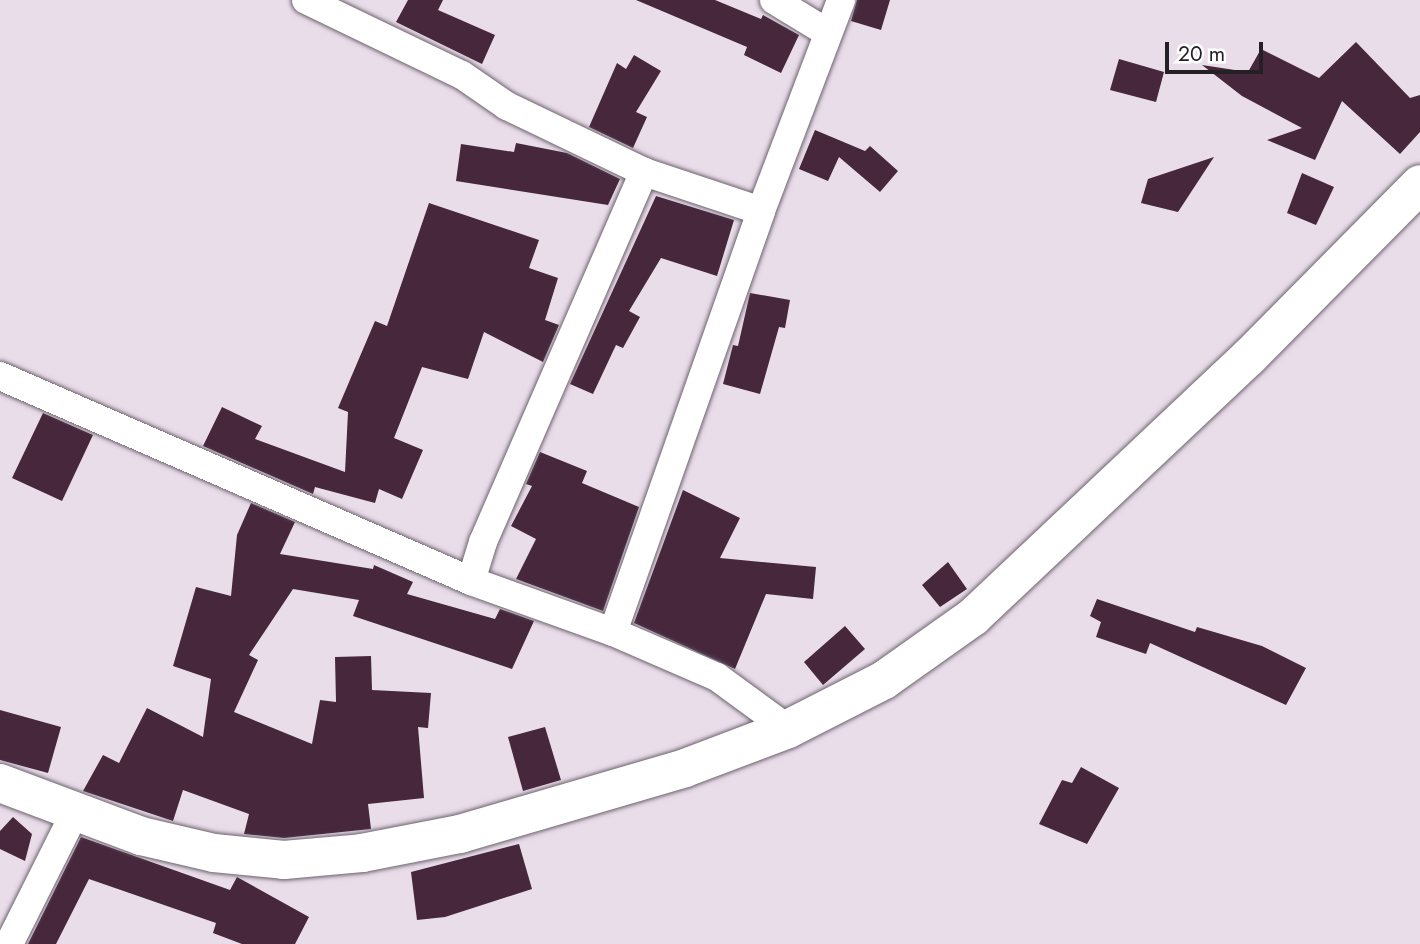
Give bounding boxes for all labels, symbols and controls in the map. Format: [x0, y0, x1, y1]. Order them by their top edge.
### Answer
scale bar [1168, 28, 1266, 72]
text: 20 m [1178, 39, 1225, 69]

